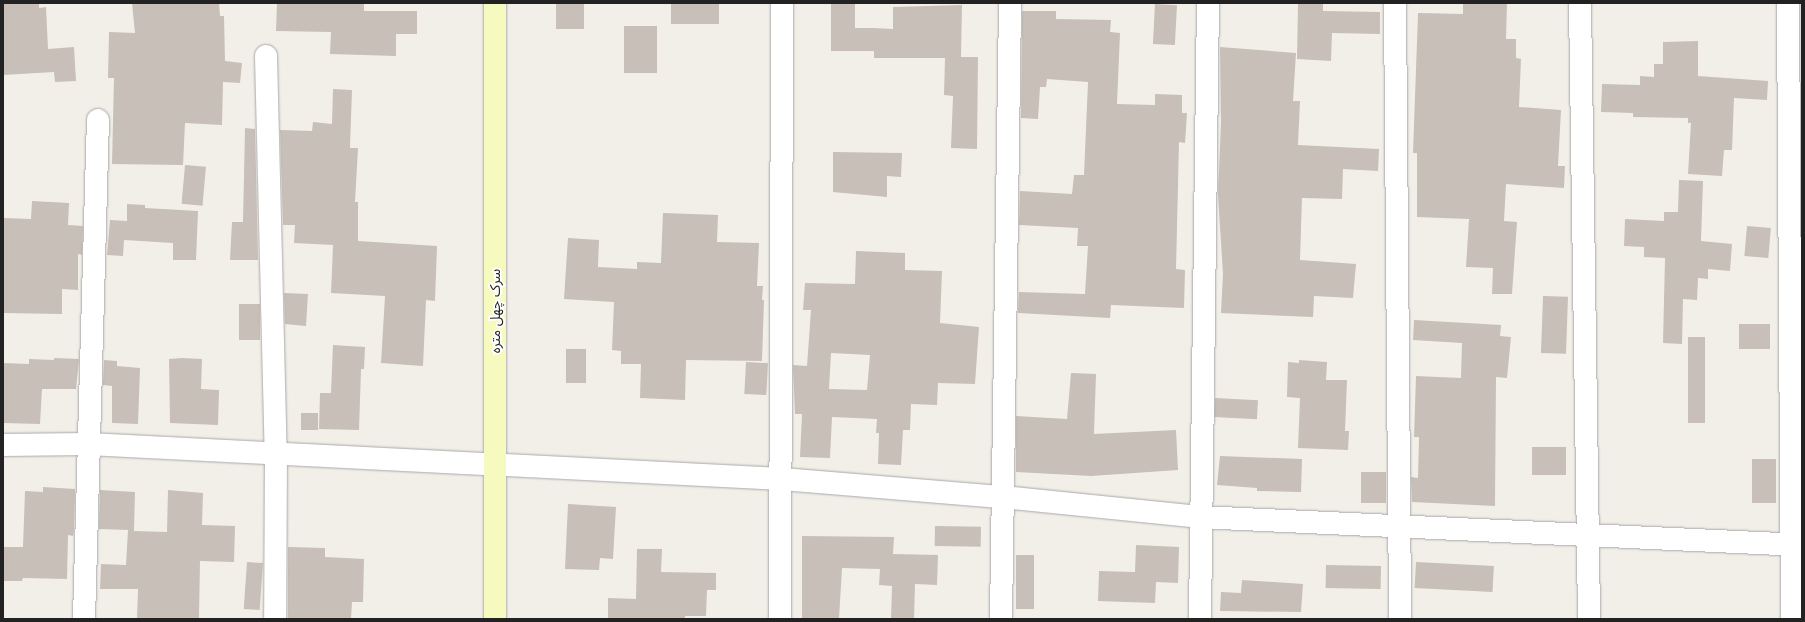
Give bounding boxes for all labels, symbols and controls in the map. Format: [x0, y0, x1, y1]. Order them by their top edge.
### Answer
street label: سرک چهل متره [487, 269, 503, 353]

